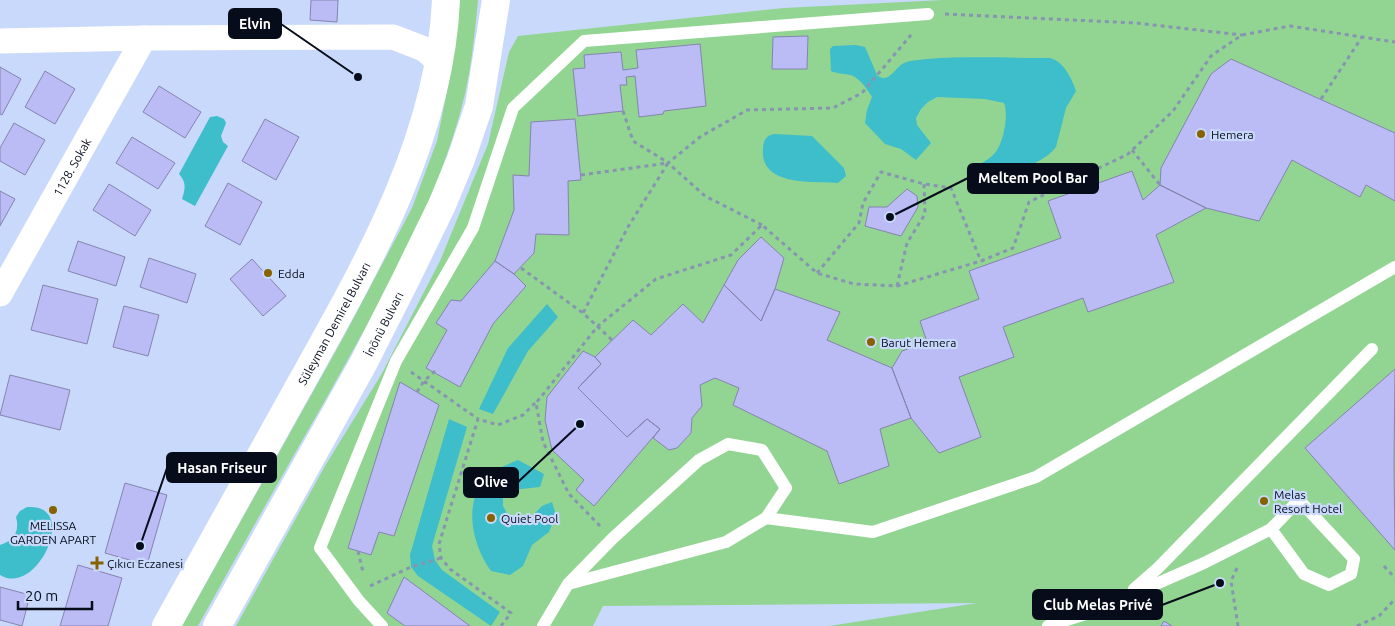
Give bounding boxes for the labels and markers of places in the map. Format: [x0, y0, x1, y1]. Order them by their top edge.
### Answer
callout: Elvin [229, 9, 281, 38]
marker: Hemera [1195, 128, 1207, 140]
place label: Hemera [1211, 128, 1254, 141]
callout: Meltem Pool Bar [968, 164, 1098, 193]
marker: Edda [262, 267, 274, 279]
place label: Edda [278, 267, 305, 280]
marker: Barut Hemera [865, 336, 877, 348]
place label: Barut Hemera [881, 336, 956, 349]
callout: Hasan Friseur [167, 453, 276, 482]
callout: Olive [464, 468, 518, 497]
place label: Melas Resort Hotel [1274, 488, 1342, 515]
marker: Melas Resort Hotel [1258, 495, 1270, 507]
marker: MELISSA GARDEN APART [47, 504, 59, 516]
marker: Quiet Pool [485, 512, 497, 524]
place label: Quiet Pool [501, 512, 558, 525]
place label: MELISSA GARDEN APART [10, 519, 96, 546]
marker: Çıkıcı Eczanesi [91, 557, 103, 569]
place label: Çıkıcı Eczanesi [107, 557, 183, 570]
callout: Club Melas Privé [1033, 590, 1162, 619]

